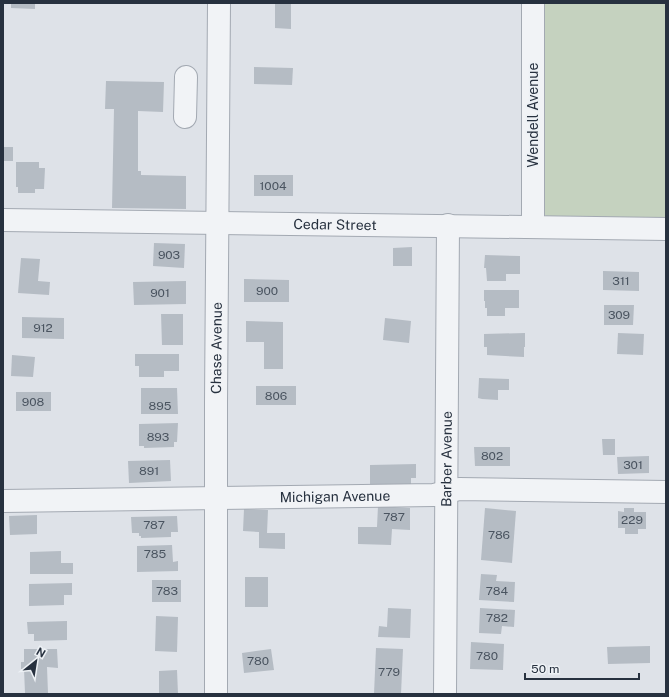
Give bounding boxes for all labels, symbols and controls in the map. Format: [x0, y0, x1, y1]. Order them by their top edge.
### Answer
street label: Wendell Avenue [525, 63, 541, 167]
house number: 1004 [259, 179, 287, 193]
street label: Cedar Street [293, 216, 377, 233]
house number: 903 [158, 248, 180, 262]
house number: 311 [612, 274, 630, 288]
house number: 900 [256, 284, 278, 298]
house number: 901 [150, 286, 170, 300]
street label: Chase Avenue [208, 302, 225, 394]
house number: 309 [608, 308, 630, 322]
house number: 912 [33, 321, 53, 335]
house number: 806 [265, 389, 287, 403]
house number: 908 [22, 395, 44, 409]
house number: 895 [149, 399, 172, 413]
street label: Barber Avenue [438, 411, 455, 507]
house number: 893 [147, 430, 169, 444]
house number: 802 [481, 449, 503, 463]
house number: 301 [623, 458, 643, 472]
house number: 891 [139, 464, 159, 478]
street label: Michigan Avenue [279, 488, 391, 505]
house number: 787 [383, 510, 405, 524]
house number: 229 [621, 513, 643, 527]
house number: 787 [143, 518, 165, 532]
house number: 786 [488, 528, 510, 542]
house number: 785 [144, 547, 167, 561]
house number: 783 [156, 584, 178, 598]
house number: 784 [486, 584, 509, 598]
house number: 782 [486, 611, 508, 625]
north arrow [16, 641, 56, 681]
text: N [34, 645, 48, 660]
house number: 780 [476, 649, 498, 663]
house number: 780 [247, 654, 269, 668]
scale bar [525, 655, 639, 681]
text: 50 m [531, 662, 559, 676]
house number: 779 [378, 665, 400, 679]

